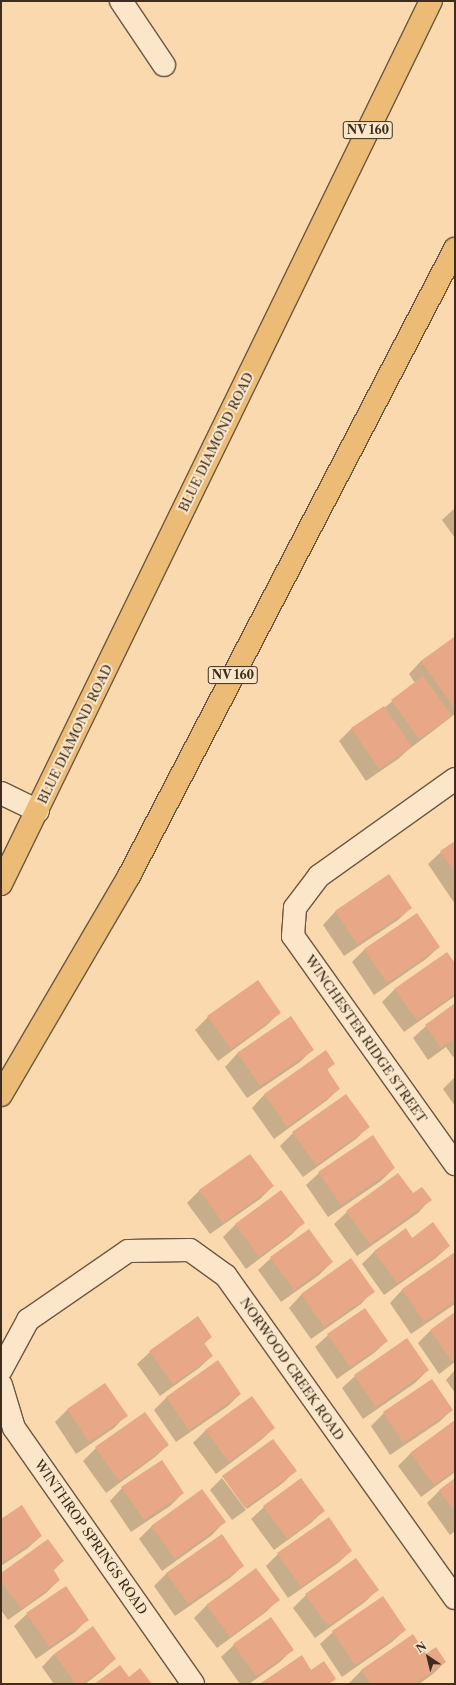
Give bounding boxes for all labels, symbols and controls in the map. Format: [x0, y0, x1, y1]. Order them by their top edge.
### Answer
road number: NV 160 [342, 120, 394, 140]
street label: BLUE DIAMOND ROAD [175, 370, 257, 514]
street label: BLUE DIAMOND ROAD [34, 662, 116, 806]
road number: NV 160 [207, 665, 259, 685]
street label: WINCHESTER RIDGE STREET [302, 952, 430, 1126]
street label: NORWOOD CREEK ROAD [237, 1295, 347, 1443]
street label: WINTHROP SPRINGS ROAD [31, 1456, 151, 1618]
north arrow [408, 1637, 448, 1677]
text: N [413, 1639, 429, 1656]

